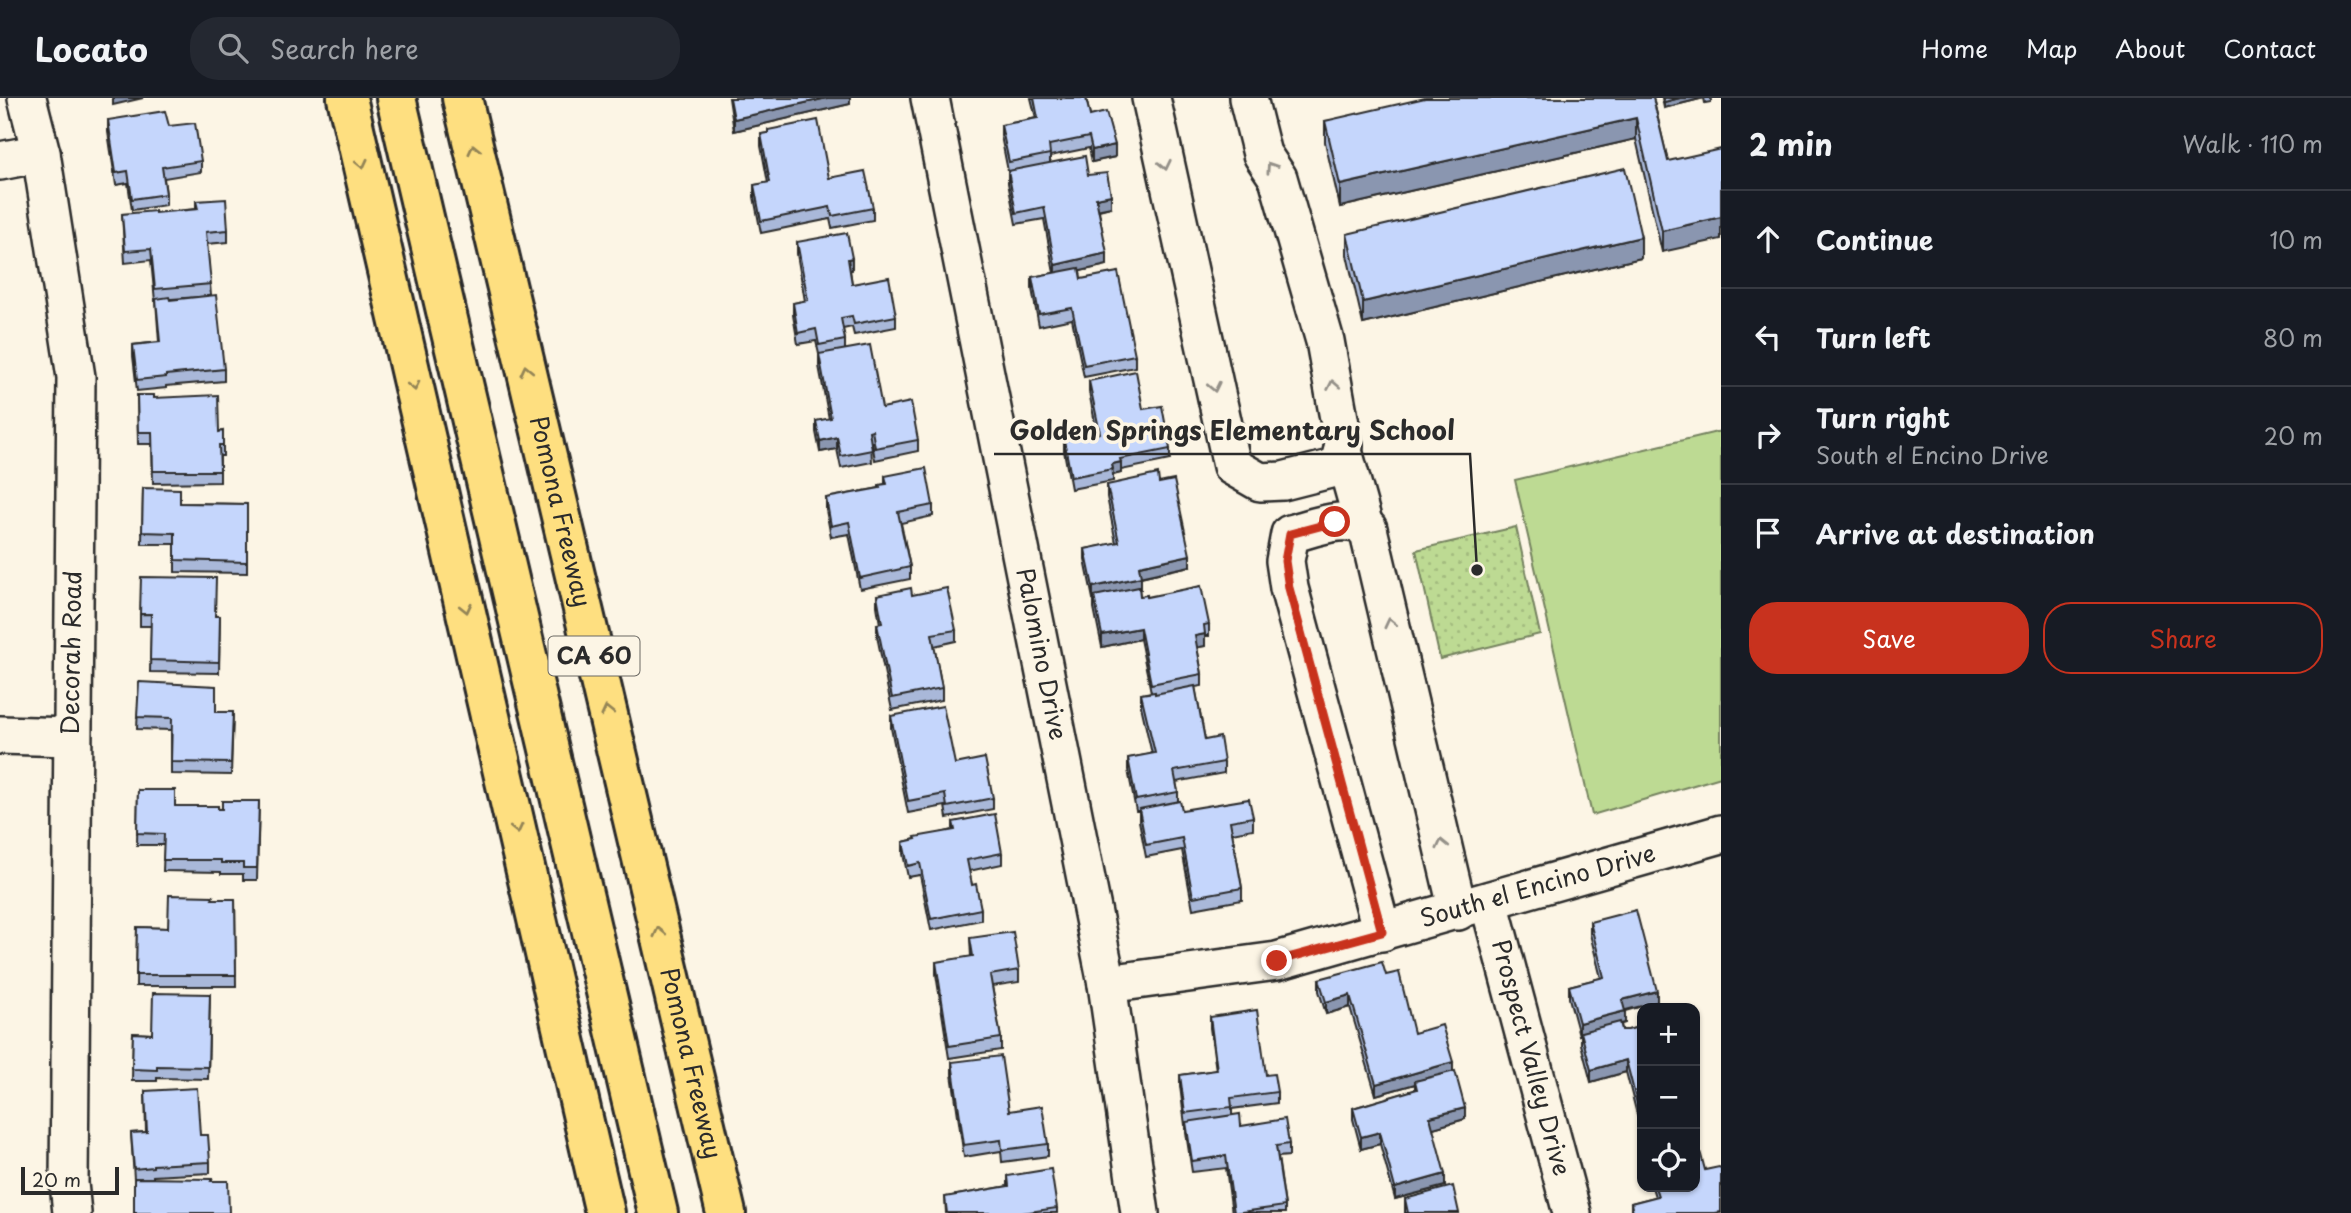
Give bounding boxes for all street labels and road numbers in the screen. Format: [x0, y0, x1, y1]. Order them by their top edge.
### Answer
street label: Pomona Freeway [522, 412, 602, 610]
street label: Palomino Drive [1008, 564, 1078, 743]
street label: Decorah Road [51, 570, 89, 736]
road number: CA 60 [548, 636, 640, 676]
street label: South el Encino Drive [1416, 834, 1659, 935]
street label: Prospect Valley Drive [1484, 935, 1581, 1179]
street label: Pomona Freeway [653, 964, 732, 1162]

